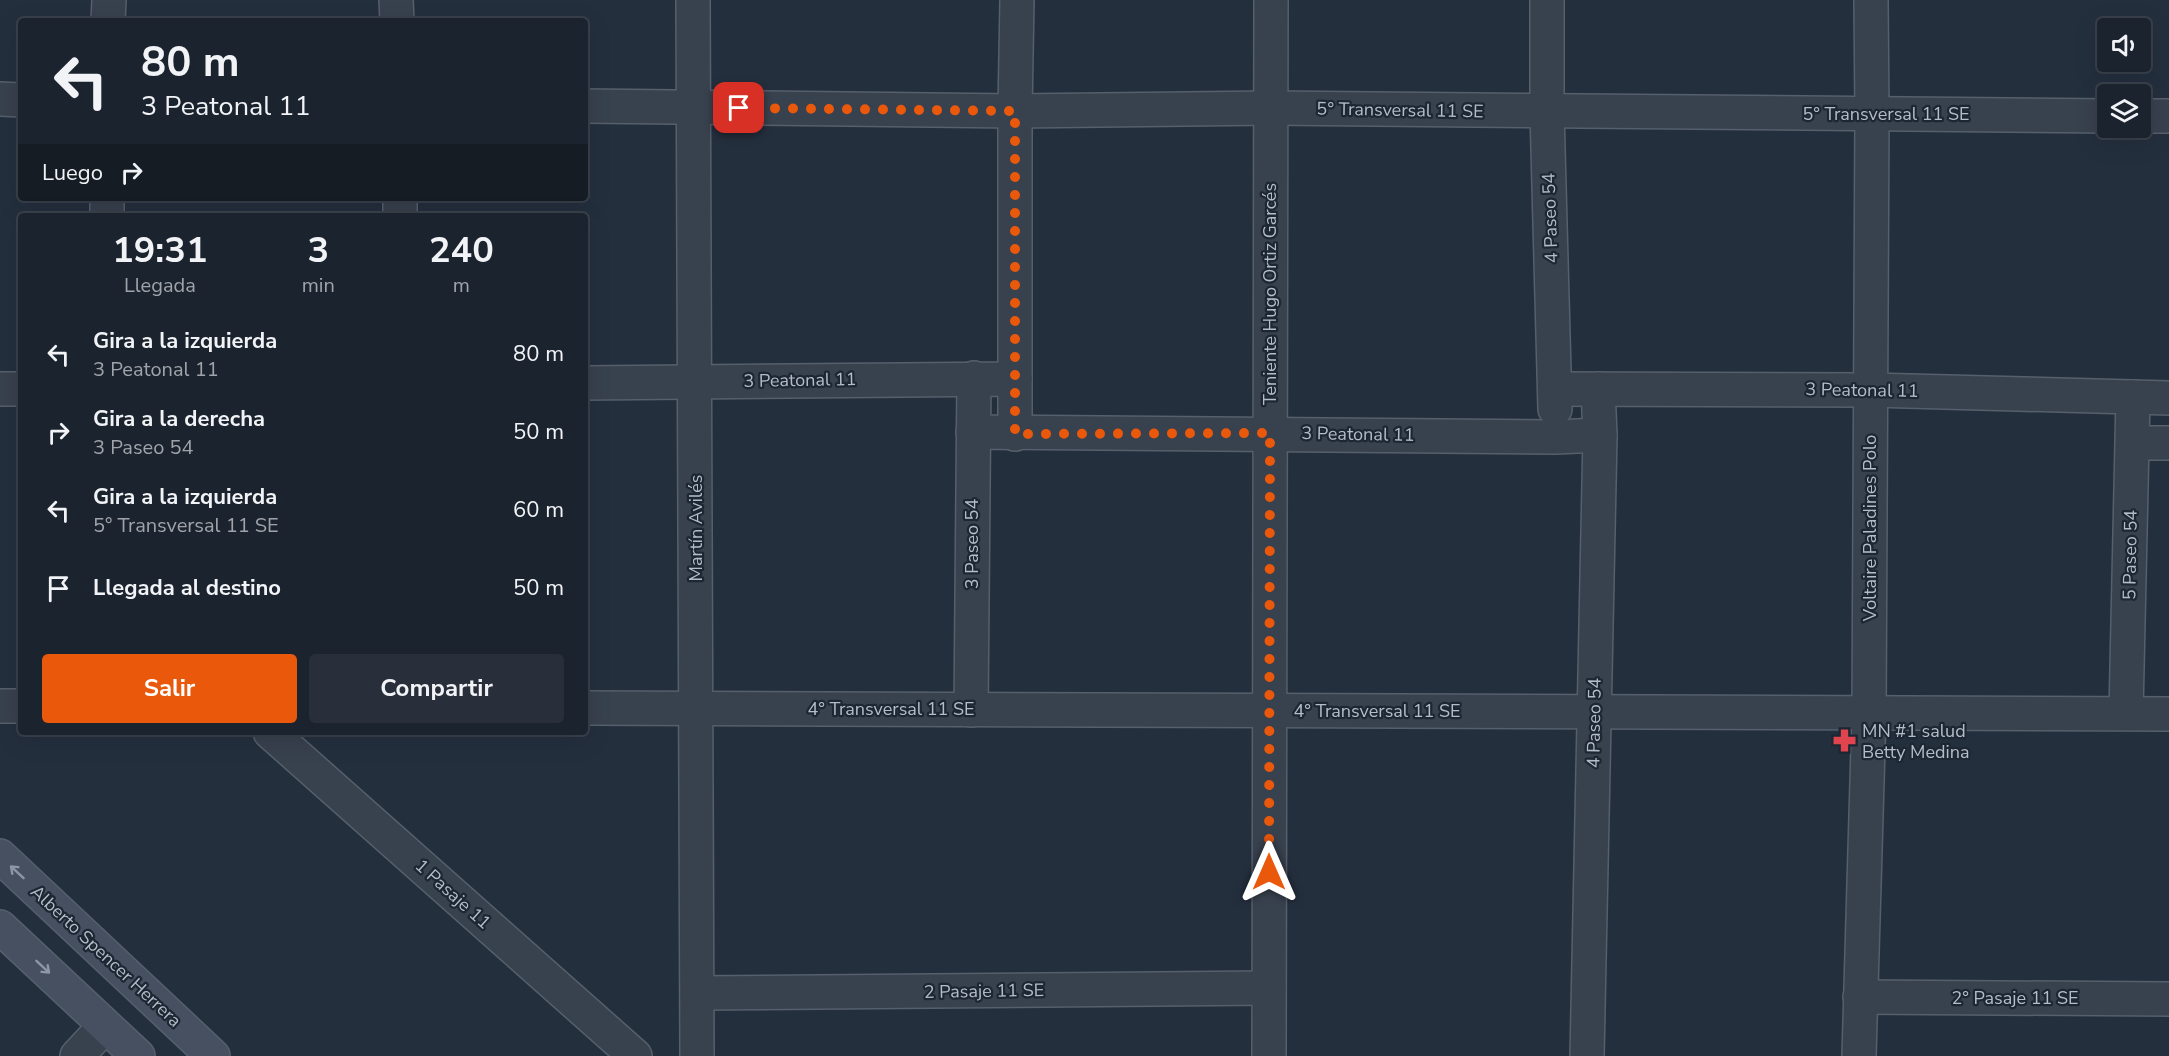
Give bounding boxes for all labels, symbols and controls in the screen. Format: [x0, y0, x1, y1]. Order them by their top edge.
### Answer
map controls [2097, 18, 2151, 138]
button: sound [2097, 18, 2151, 72]
text: 80 m [141, 34, 240, 91]
icon: left [42, 42, 120, 120]
pin [713, 82, 764, 133]
button: layers [2097, 84, 2151, 138]
text: 3 Peatonal 11 [141, 88, 311, 125]
icon: arrive [722, 91, 755, 124]
street label: 5° Transversal 11 SE [1316, 97, 1484, 123]
street label: 5° Transversal 11 SE [1802, 102, 1970, 126]
icon: right [115, 156, 148, 189]
text: Luego [42, 158, 103, 188]
street label: 4 Paseo 54 [1536, 172, 1564, 264]
street label: Teniente Hugo Ortiz Garcés [1258, 183, 1282, 405]
text: 19:31 [112, 226, 208, 275]
text: 3 [307, 226, 329, 275]
text: 240 [429, 226, 494, 275]
text: Llegada [124, 272, 196, 299]
text: min [302, 272, 335, 299]
text: m [453, 272, 470, 299]
text: Gira a la izquierda [93, 326, 277, 356]
icon: left [42, 338, 75, 371]
text: 80 m [513, 339, 564, 369]
text: 3 Peatonal 11 [93, 356, 219, 383]
street label: 3 Peatonal 11 [743, 367, 857, 393]
street label: 3 Peatonal 11 [1805, 377, 1919, 403]
text: Gira a la derecha [93, 404, 265, 434]
icon: right [42, 416, 75, 449]
text: 50 m [513, 417, 564, 447]
street label: 3 Peatonal 11 [1301, 421, 1415, 447]
text: 3 Paseo 54 [93, 434, 193, 461]
street label: Voltaire Paladines Polo [1858, 435, 1882, 622]
street label: Martín Avilés [684, 475, 708, 581]
text: Gira a la izquierda [93, 482, 277, 512]
icon: left [42, 494, 75, 527]
text: 60 m [513, 495, 564, 525]
street label: 3 Paseo 54 [960, 499, 984, 589]
street label: 5 Paseo 54 [2117, 509, 2143, 600]
text: 5° Transversal 11 SE [93, 512, 279, 539]
icon: arrive [42, 572, 75, 605]
text: Llegada al destino [93, 573, 281, 603]
text: 50 m [513, 573, 564, 603]
button: Salir [42, 654, 297, 723]
button: Compartir [309, 654, 564, 723]
street label: 4 Paseo 54 [1581, 677, 1607, 768]
street label: 4° Transversal 11 SE [807, 697, 975, 721]
street label: 4° Transversal 11 SE [1293, 699, 1461, 723]
place label: MN #1 salud Betty Medina [1862, 719, 1970, 764]
pharmacy icon: MN #1 salud Betty Medina [1831, 728, 1857, 754]
position arrow [1237, 840, 1301, 904]
street label: 1 Pasaje 11 [410, 854, 496, 934]
one-way arrow [10, 865, 25, 879]
street label: Alberto Spencer Herrera [25, 880, 187, 1032]
one-way arrow [35, 960, 50, 974]
street label: 2 Pasaje 11 SE [924, 978, 1044, 1004]
street label: 2° Pasaje 11 SE [1951, 986, 2079, 1010]

